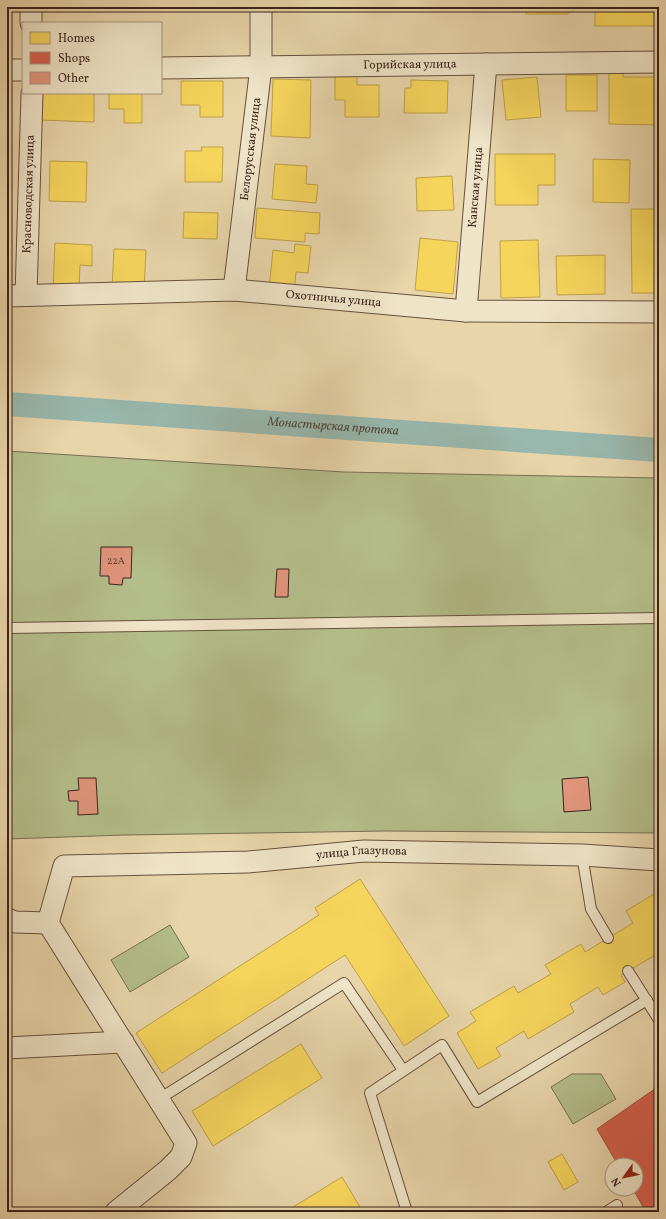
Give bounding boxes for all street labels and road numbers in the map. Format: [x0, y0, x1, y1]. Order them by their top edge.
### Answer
street label: Горийская улица [363, 56, 457, 74]
street label: Белорусская улица [237, 96, 265, 202]
street label: Красноводская улица [19, 134, 39, 254]
street label: Канская улица [465, 146, 487, 228]
street label: Охотничья улица [285, 287, 382, 311]
street label: улица Глазунова [315, 843, 407, 864]

